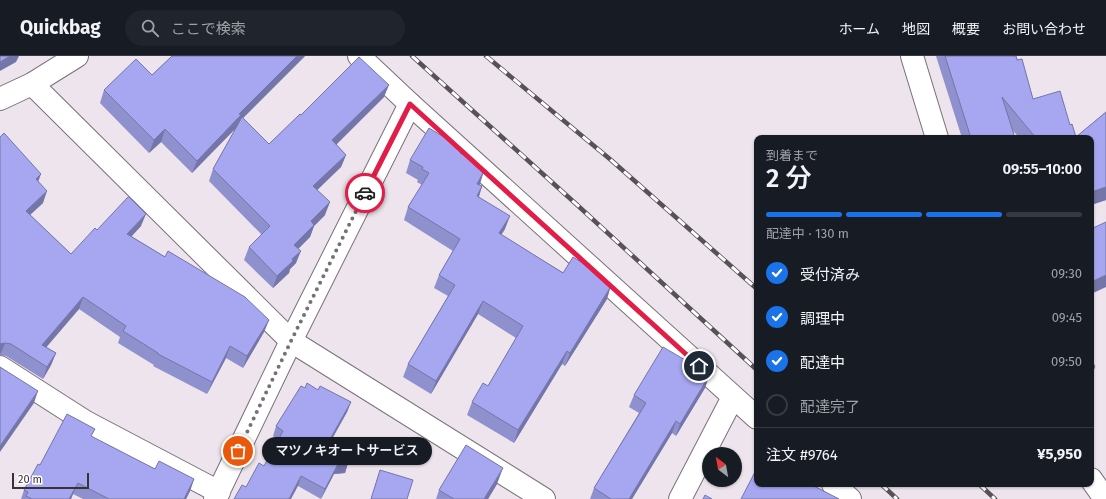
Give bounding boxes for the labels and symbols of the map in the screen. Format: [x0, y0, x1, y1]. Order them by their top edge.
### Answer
courier [345, 173, 385, 213]
pin [682, 349, 716, 383]
pin [221, 434, 255, 468]
callout: マツノキオートサービス [262, 437, 432, 465]
north arrow [702, 447, 742, 487]
scale bar [12, 471, 89, 490]

